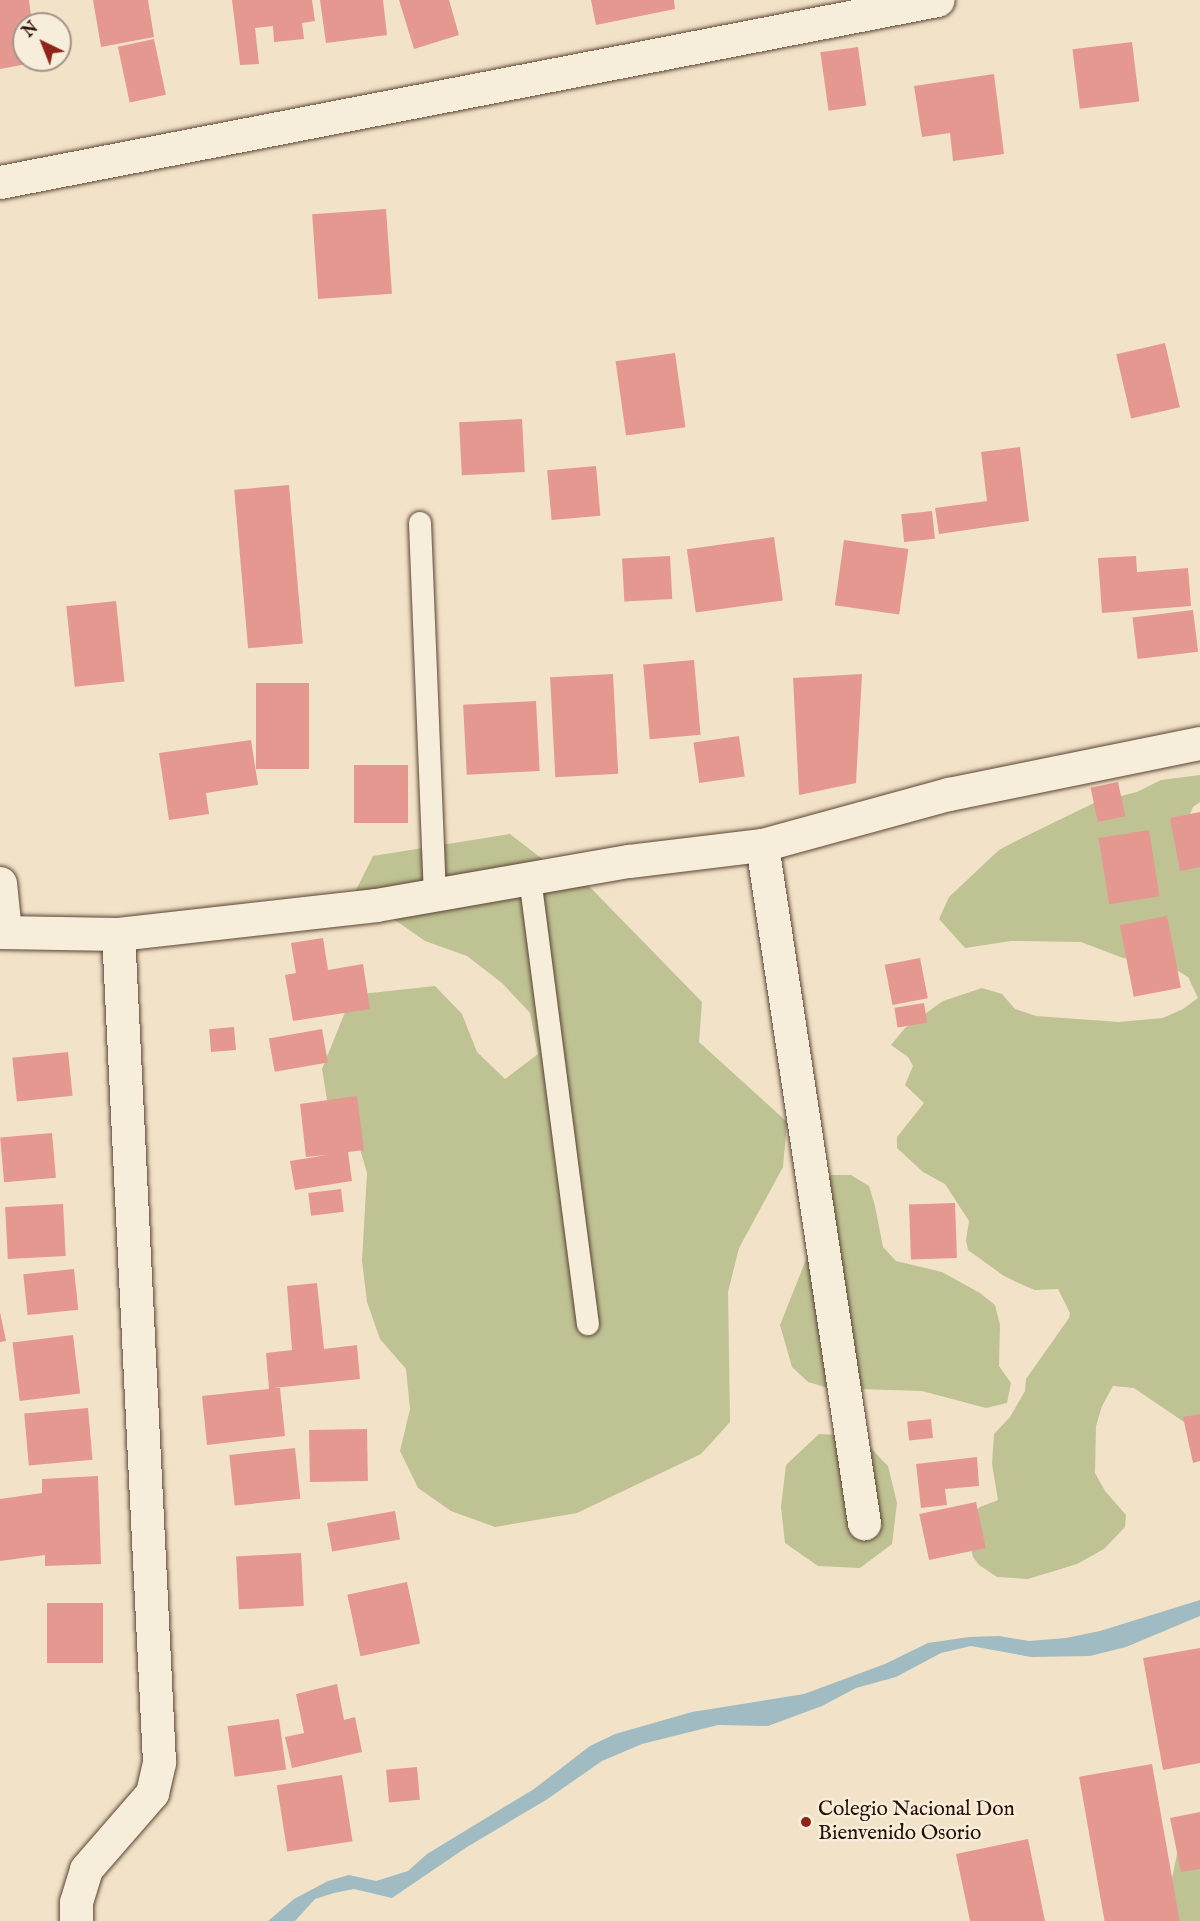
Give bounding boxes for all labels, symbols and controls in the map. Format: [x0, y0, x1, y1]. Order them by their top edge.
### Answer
north arrow [12, 12, 72, 72]
text: N [19, 18, 43, 42]
place label: Colegio Nacional Don Bienvenido Osorio [818, 1797, 1015, 1847]
marker: Colegio Nacional Don Bienvenido Osorio [799, 1815, 813, 1829]

